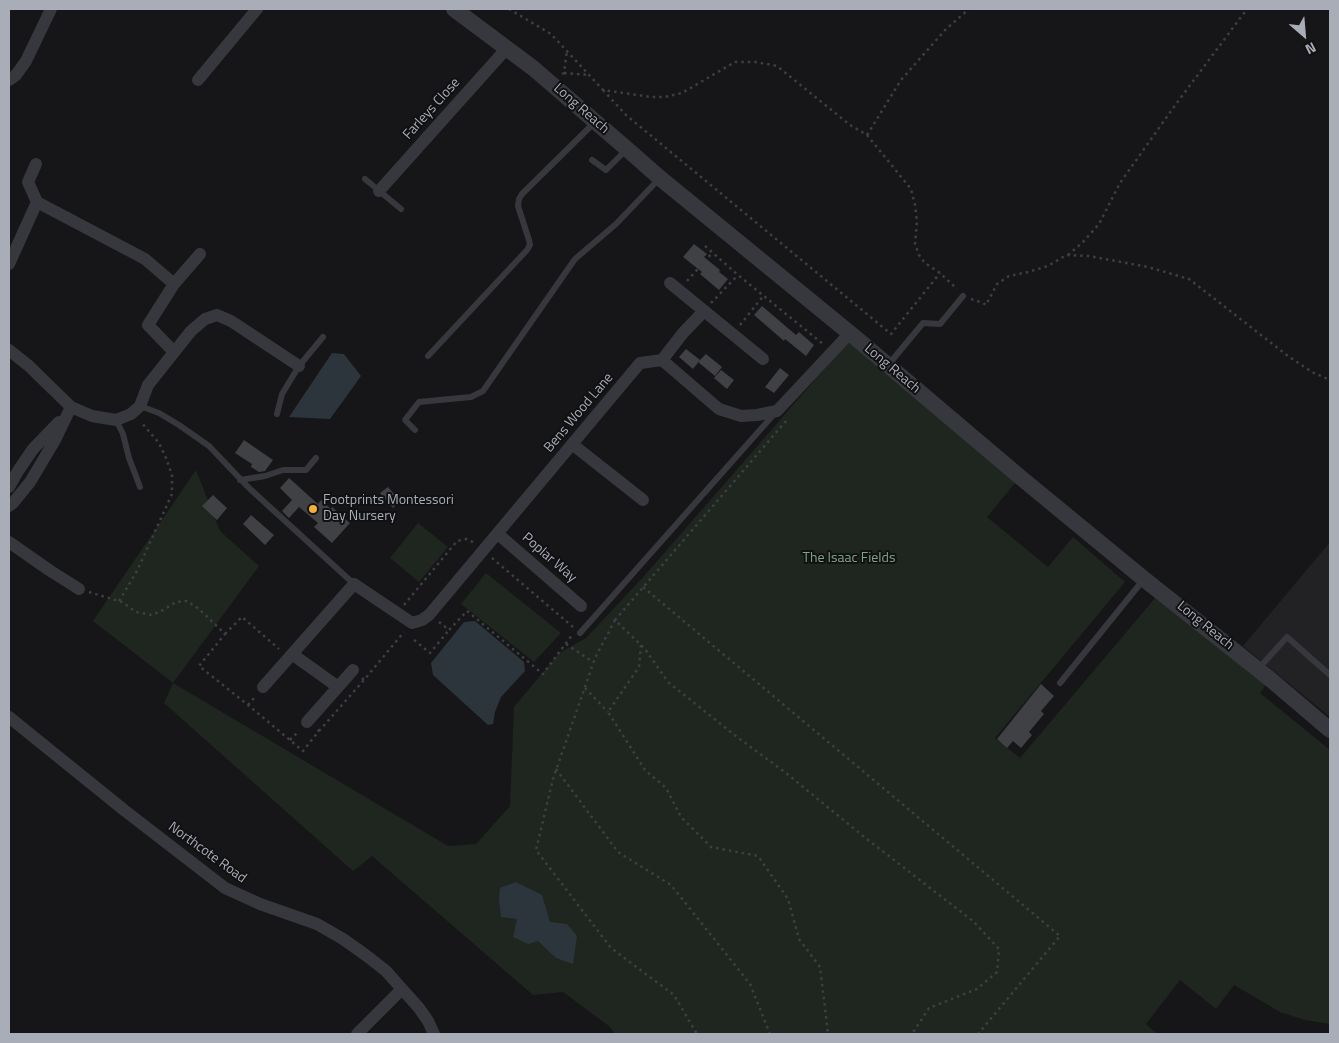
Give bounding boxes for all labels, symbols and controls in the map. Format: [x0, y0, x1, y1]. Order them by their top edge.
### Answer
north arrow [1279, 10, 1329, 60]
text: N [1302, 37, 1320, 60]
street label: Farleys Close [400, 75, 464, 143]
street label: Long Reach [550, 80, 612, 138]
street label: Long Reach [861, 341, 923, 397]
street label: Bens Wood Lane [541, 370, 617, 456]
place label: Footprints Montessori Day Nursery [323, 493, 454, 526]
marker: Footprints Montessori Day Nursery [307, 503, 319, 515]
street label: Poplar Way [518, 530, 580, 586]
park label: The Isaac Fields [803, 551, 895, 567]
street label: Long Reach [1173, 598, 1237, 654]
street label: Northcote Road [165, 819, 249, 887]

